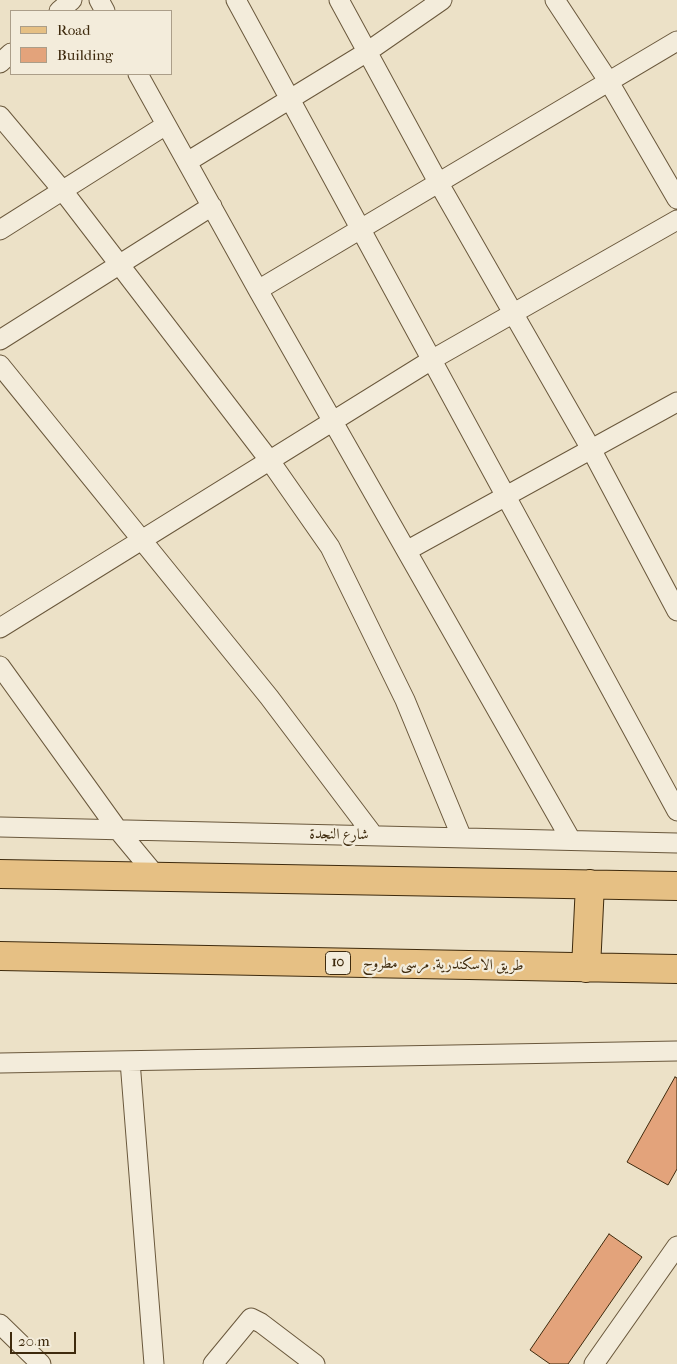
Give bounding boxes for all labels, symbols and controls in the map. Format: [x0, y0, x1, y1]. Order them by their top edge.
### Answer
legend [10, 10, 172, 75]
text: Road [57, 21, 90, 39]
text: Building [57, 46, 113, 64]
street label: شارع النجدة [309, 825, 369, 845]
road number: 10 [326, 951, 350, 974]
street label: طريق الاسكندرية, مرسى مطروح [362, 955, 524, 975]
scale bar [12, 1322, 79, 1354]
text: 20 m [18, 1332, 50, 1350]

